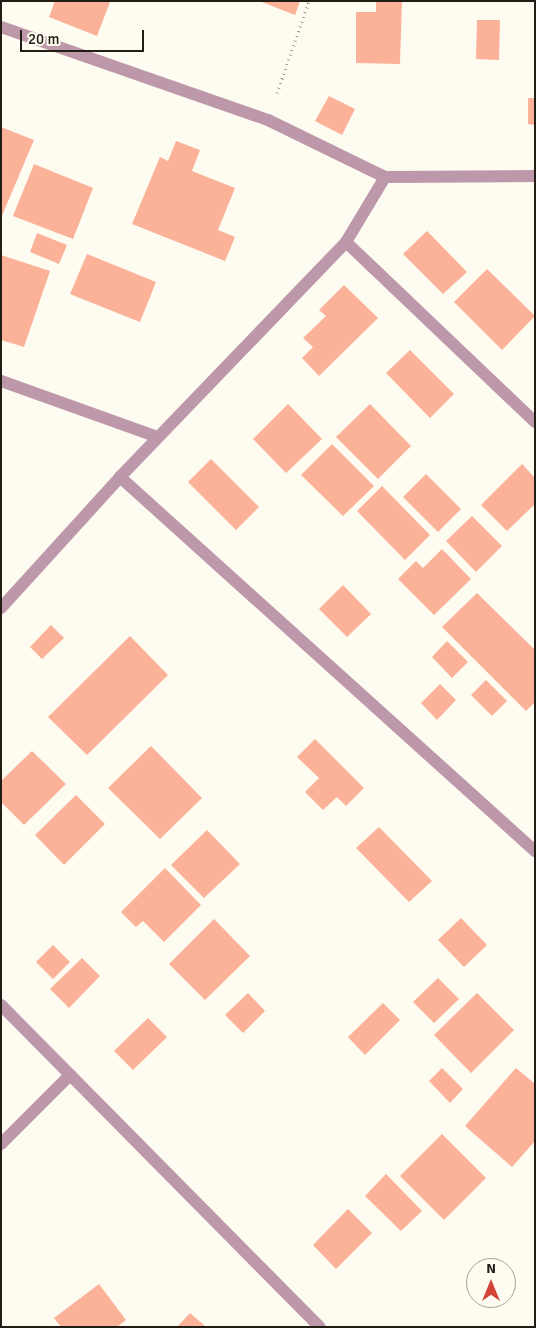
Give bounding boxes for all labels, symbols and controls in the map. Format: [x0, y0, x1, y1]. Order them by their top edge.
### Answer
scale bar [22, 20, 146, 52]
text: 20 m [28, 30, 59, 48]
north arrow [466, 1258, 516, 1308]
text: N [486, 1260, 496, 1277]

